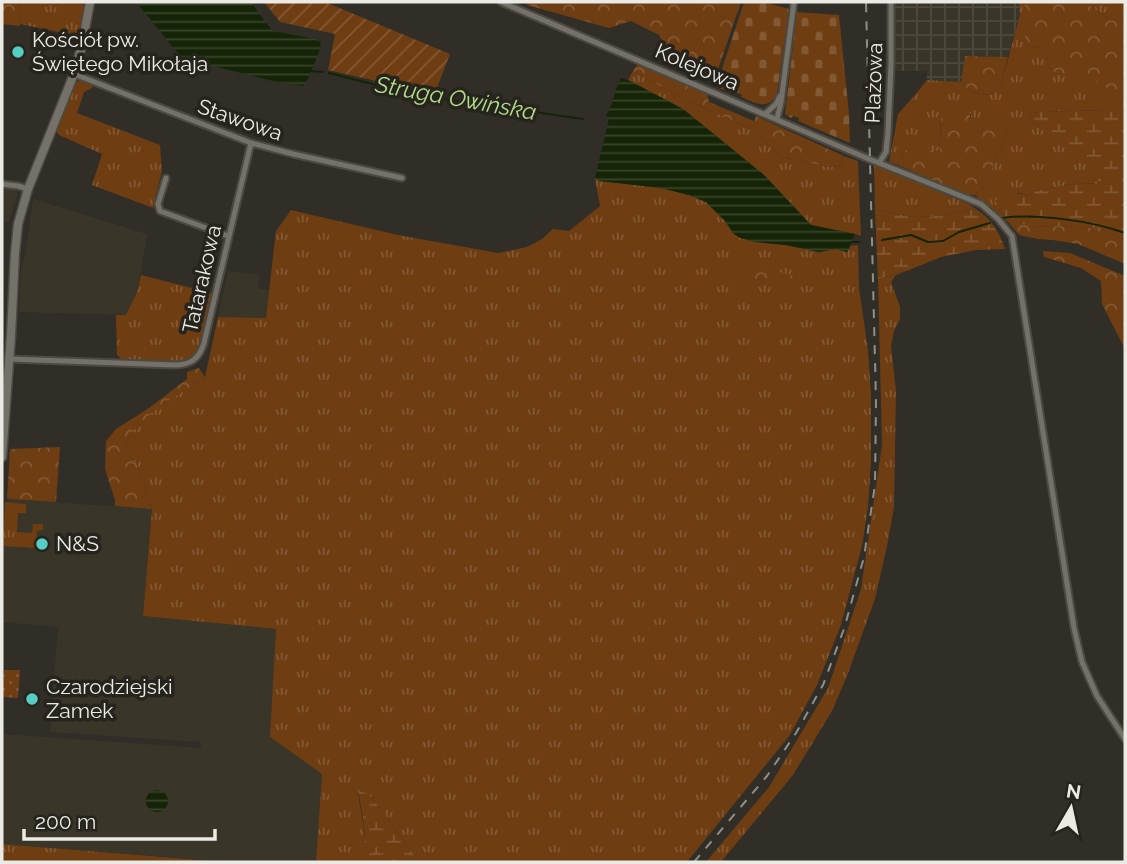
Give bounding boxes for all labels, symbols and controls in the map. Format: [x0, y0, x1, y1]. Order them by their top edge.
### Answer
place label: Kościół pw. Świętego Mikołaja [32, 27, 208, 76]
street label: Kolejowa [652, 38, 743, 95]
street label: Plażowa [860, 42, 887, 124]
marker: Kościół pw. Świętego Mikołaja [10, 44, 26, 60]
water label: Struga Owińska [372, 70, 539, 125]
street label: Stawowa [195, 93, 286, 146]
street label: Tatarakowa [177, 222, 226, 335]
place label: N&S [56, 531, 99, 556]
marker: N&S [34, 536, 50, 552]
place label: Czarodziejski Zamek [46, 674, 173, 723]
marker: Czarodziejski Zamek [24, 691, 40, 707]
north arrow [1036, 773, 1106, 843]
text: N [1065, 779, 1083, 803]
scale bar [24, 798, 215, 842]
text: 200 m [35, 809, 96, 834]

